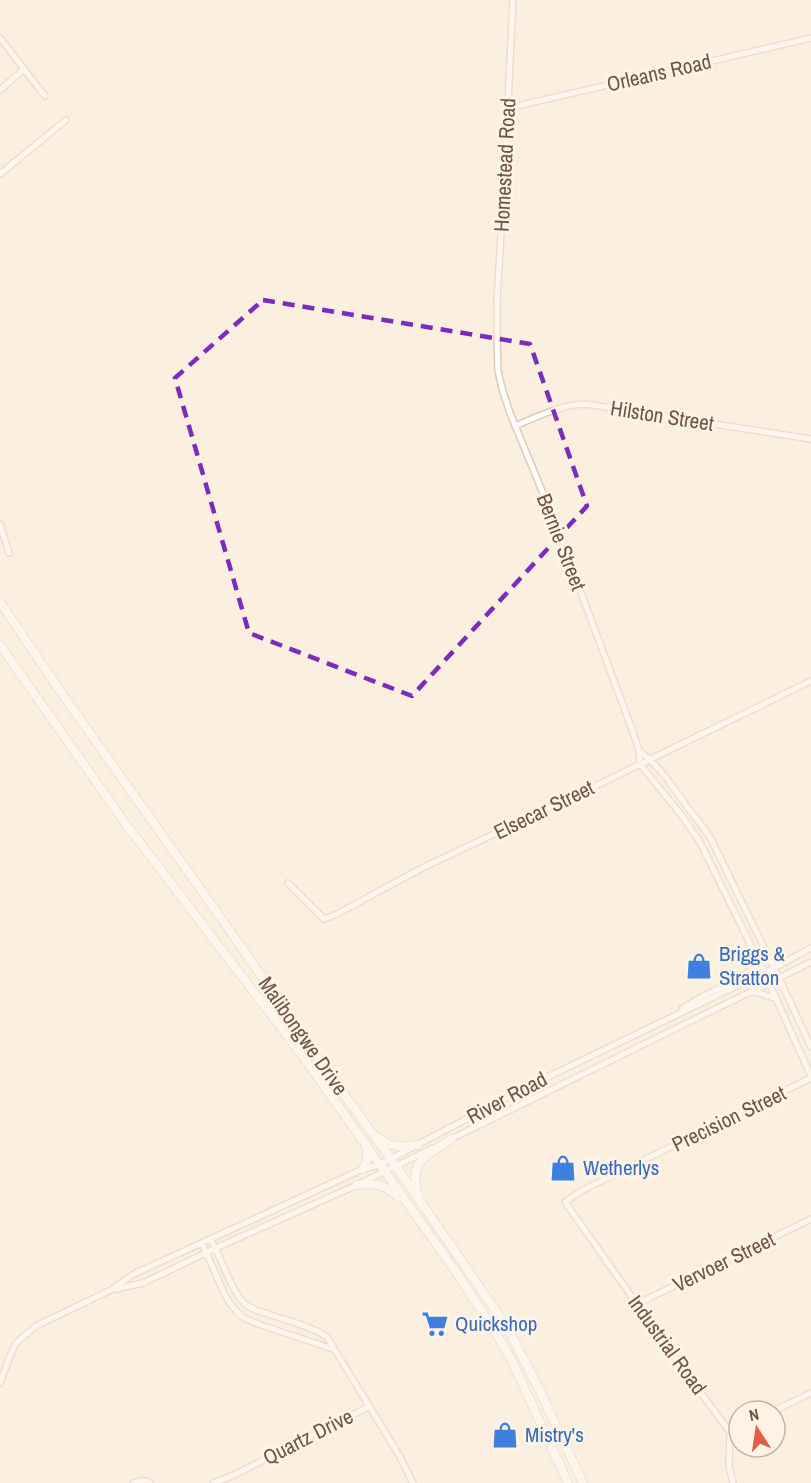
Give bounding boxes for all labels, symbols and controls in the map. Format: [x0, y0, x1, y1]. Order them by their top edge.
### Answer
street label: Orleans Road [604, 46, 714, 99]
street label: Homestead Road [487, 97, 522, 233]
street label: Hilston Street [608, 393, 716, 438]
street label: Bernie Street [530, 489, 593, 595]
street label: Elsecar Street [489, 773, 599, 846]
place label: Briggs & Stratton [719, 939, 786, 992]
shop icon: Briggs & Stratton [684, 951, 714, 981]
street label: Malibongwe Drive [252, 971, 355, 1101]
street label: River Road [462, 1064, 552, 1131]
street label: Precision Street [667, 1078, 791, 1159]
shop icon: Wetherlys [548, 1153, 578, 1183]
place label: Wetherlys [583, 1153, 659, 1182]
street label: Vervoer Street [668, 1224, 780, 1299]
street label: Industrial Road [621, 1289, 713, 1400]
supermarket icon: Quickshop [420, 1309, 450, 1339]
place label: Quickshop [455, 1309, 537, 1338]
north arrow [727, 1399, 787, 1459]
street label: Quartz Drive [258, 1401, 358, 1472]
text: N [747, 1403, 761, 1426]
shop icon: Mistry's [490, 1420, 520, 1450]
place label: Mistry's [525, 1420, 584, 1449]

